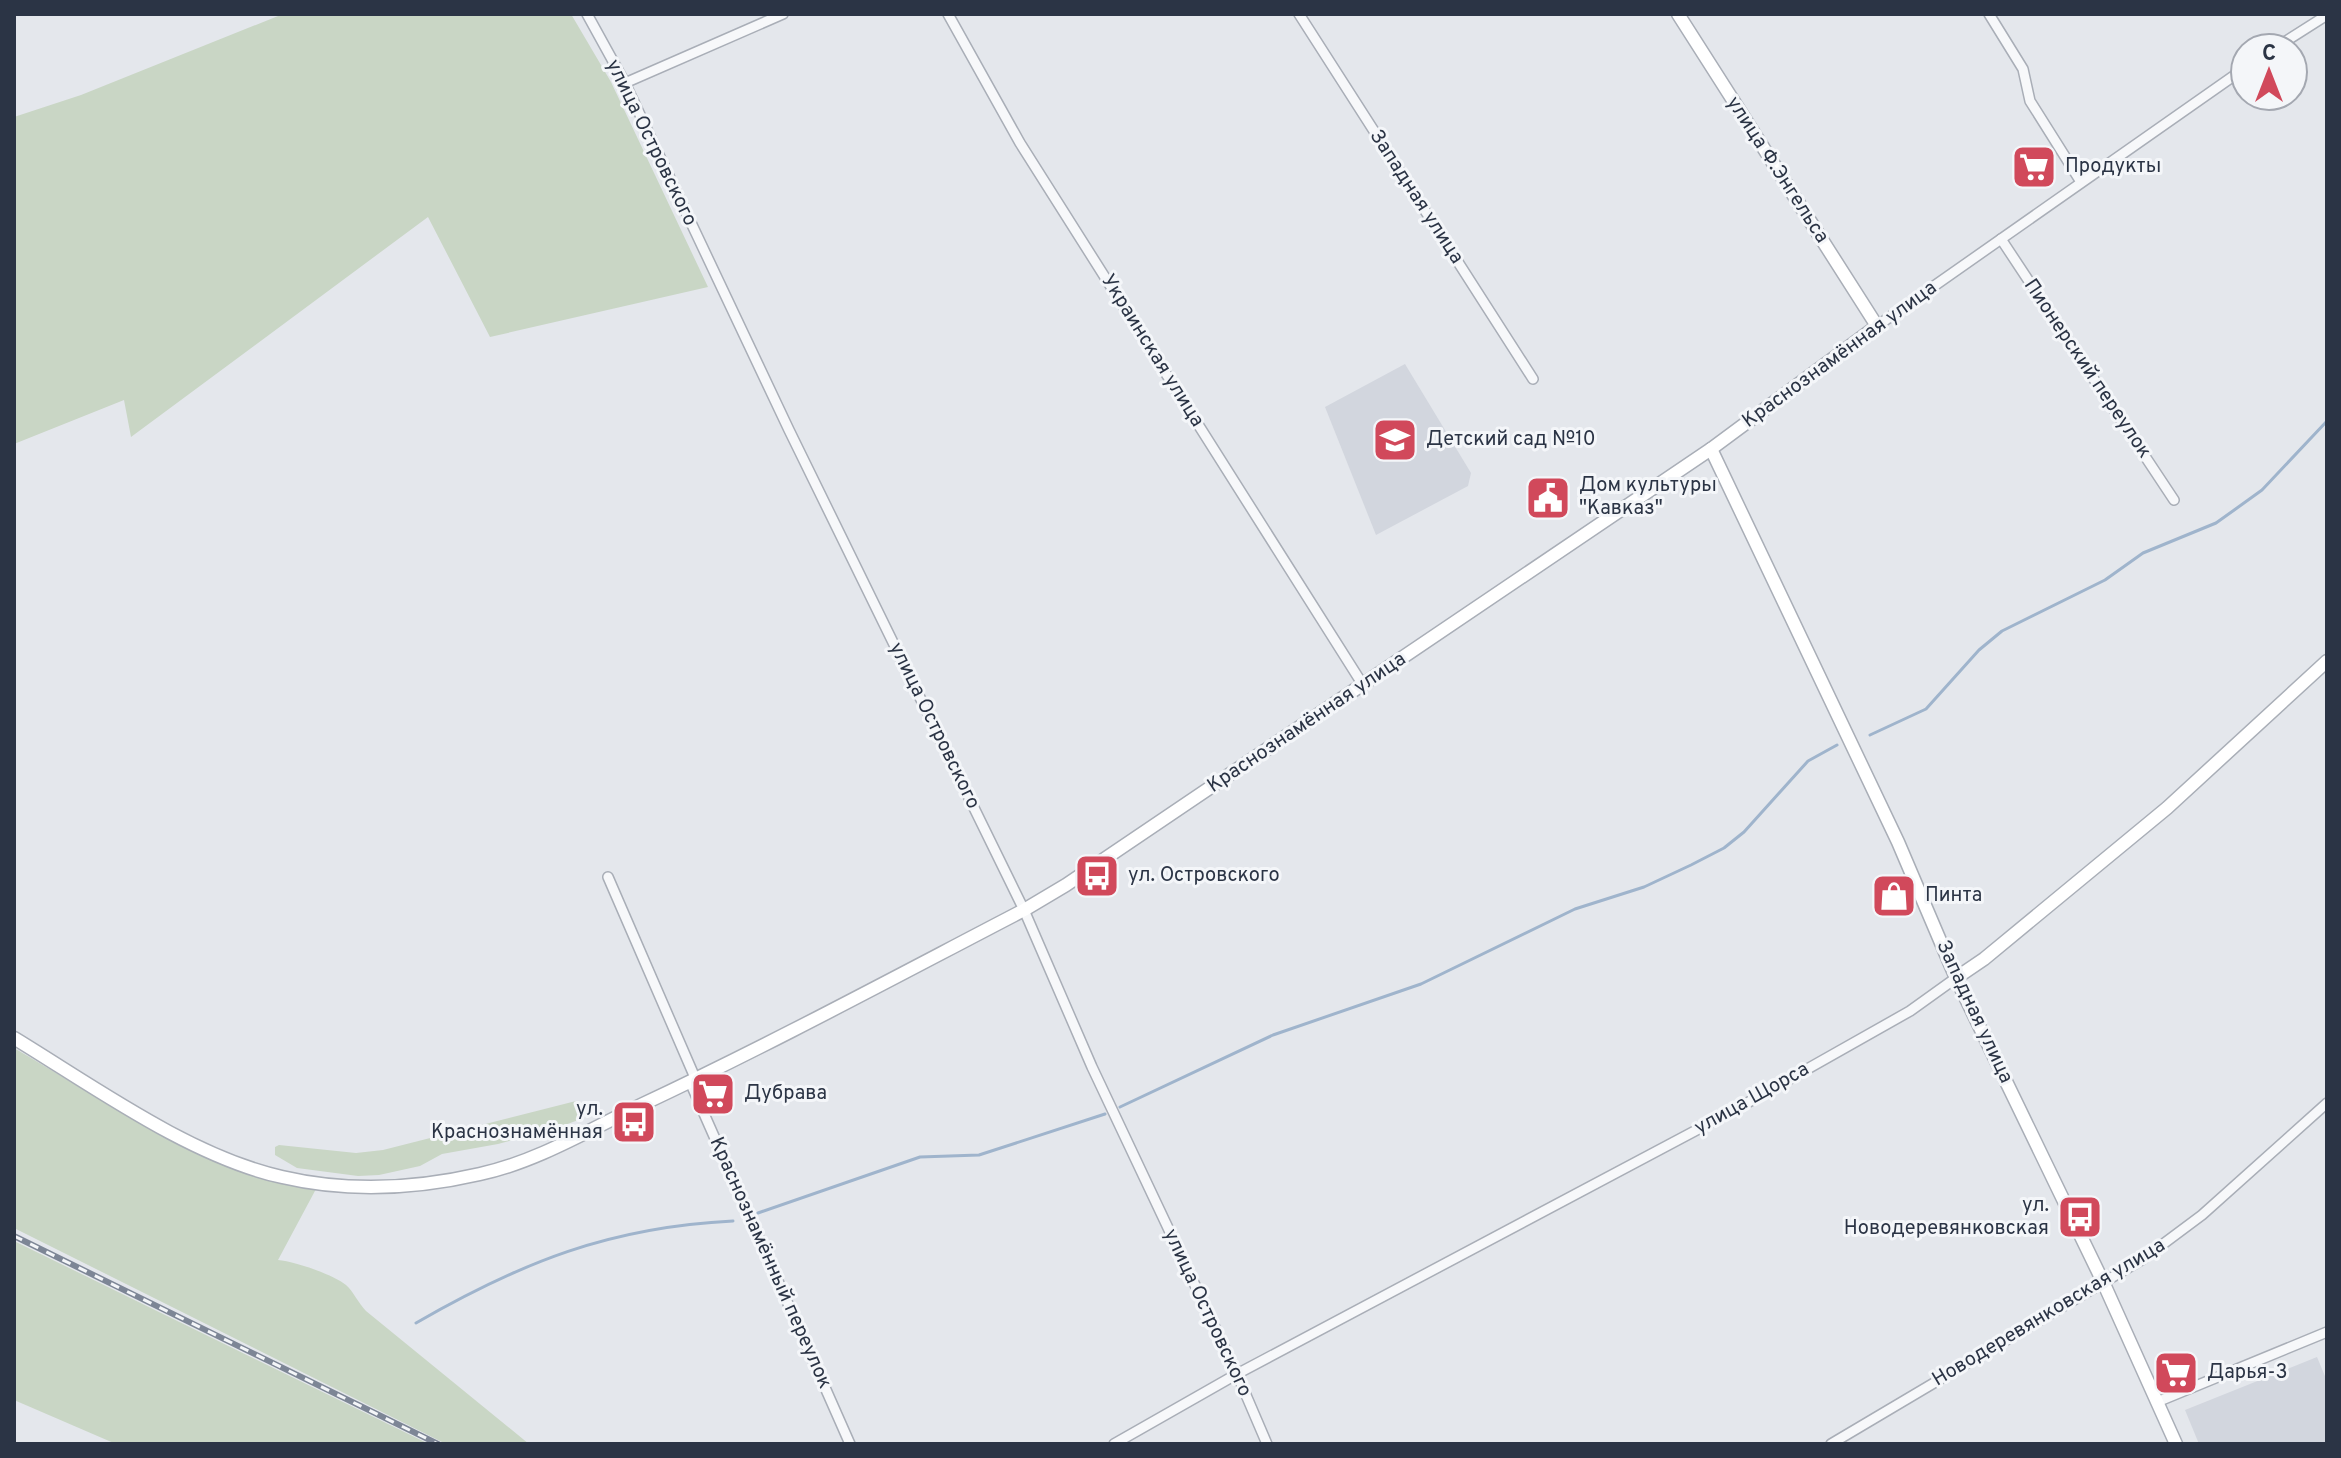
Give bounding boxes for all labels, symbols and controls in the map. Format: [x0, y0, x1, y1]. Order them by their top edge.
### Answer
north arrow [2229, 32, 2309, 112]
text: С [2262, 41, 2276, 68]
street label: улица Островского [599, 55, 703, 231]
street label: улица Ф.Энгельса [1720, 92, 1834, 248]
street label: Западная улица [1363, 125, 1469, 269]
supermarket icon: Продукты [2010, 143, 2058, 191]
place label: Продукты [2065, 154, 2161, 180]
street label: Украинская улица [1095, 270, 1209, 432]
street label: Пионерский переулок [2017, 274, 2157, 464]
street label: Краснознамённая улица [1738, 276, 1942, 434]
school or university icon: Детский сад №10 [1371, 416, 1419, 464]
place label: Детский сад №10 [1426, 427, 1596, 453]
place label: Дом культуры "Кавказ" [1579, 473, 1717, 522]
public building icon: Дом культуры "Кавказ" [1524, 474, 1572, 522]
street label: улица Островского [882, 638, 986, 814]
street label: Краснознамённая улица [1203, 647, 1411, 799]
bus stop icon: ул. Островского [1073, 852, 1121, 900]
place label: ул. Островского [1128, 863, 1280, 889]
shop icon: Пинта [1870, 872, 1918, 920]
place label: Пинта [1925, 883, 1982, 909]
street label: Западная улица [1929, 936, 2019, 1088]
street label: улица Щорса [1690, 1057, 1814, 1141]
supermarket icon: Дубрава [689, 1070, 737, 1118]
place label: Дубрава [744, 1081, 827, 1107]
place label: ул. Краснознамённая [431, 1097, 603, 1146]
bus stop icon: ул. Краснознамённая [610, 1098, 658, 1146]
street label: Краснознамённый переулок [703, 1133, 837, 1393]
place label: ул. Новодеревянковская [1844, 1193, 2049, 1242]
bus stop icon: ул. Новодеревянковская [2056, 1193, 2104, 1241]
street label: улица Островского [1157, 1225, 1257, 1401]
street label: Новодеревянковская улица [1928, 1233, 2170, 1393]
supermarket icon: Дарья-3 [2152, 1349, 2200, 1397]
place label: Дарья-3 [2207, 1360, 2288, 1386]

